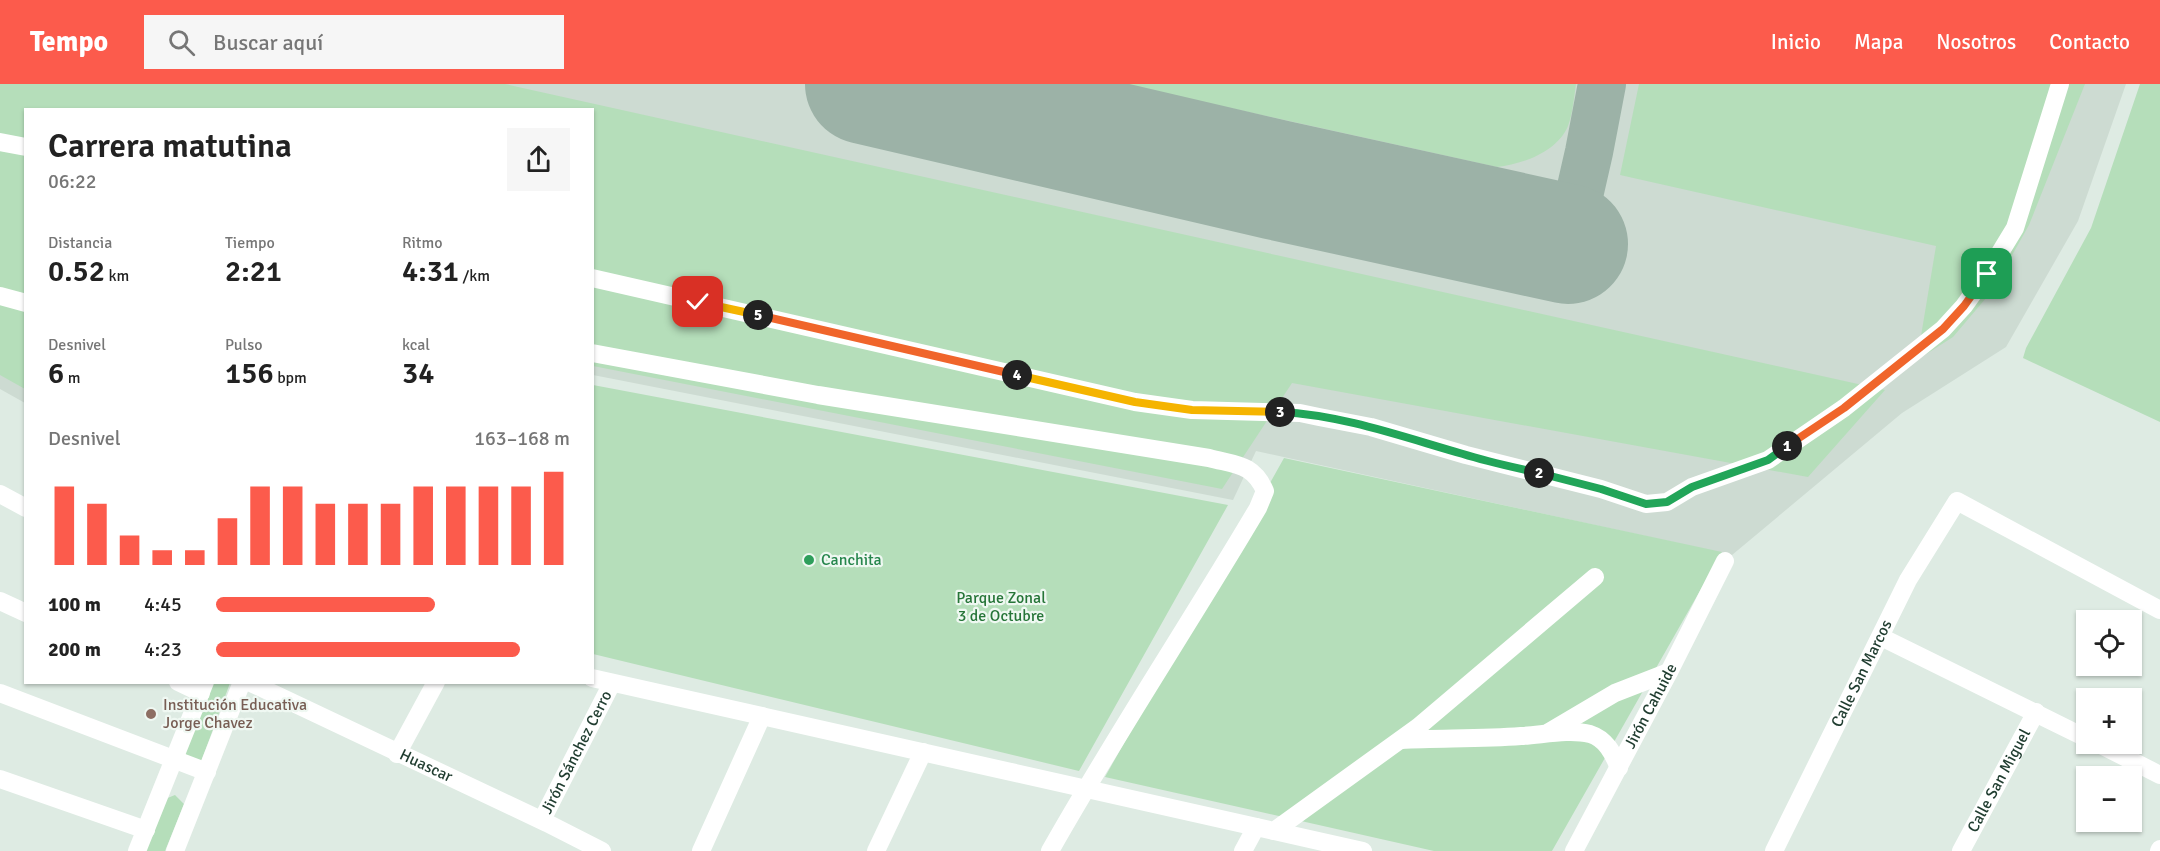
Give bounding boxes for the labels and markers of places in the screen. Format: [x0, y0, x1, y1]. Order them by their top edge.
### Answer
pin [1961, 248, 2012, 299]
pin [672, 276, 723, 327]
pin: 5 [743, 300, 773, 330]
pin: 4 [1002, 360, 1032, 390]
pin: 3 [1265, 397, 1295, 427]
pin: 1 [1772, 431, 1802, 461]
pin: 2 [1524, 458, 1554, 488]
place label: Canchita [821, 550, 882, 570]
marker: Canchita [802, 553, 816, 567]
place label: Institución Educativa Jorge Chavez [163, 695, 307, 733]
marker: Institución Educativa Jorge Chavez [144, 707, 158, 721]

